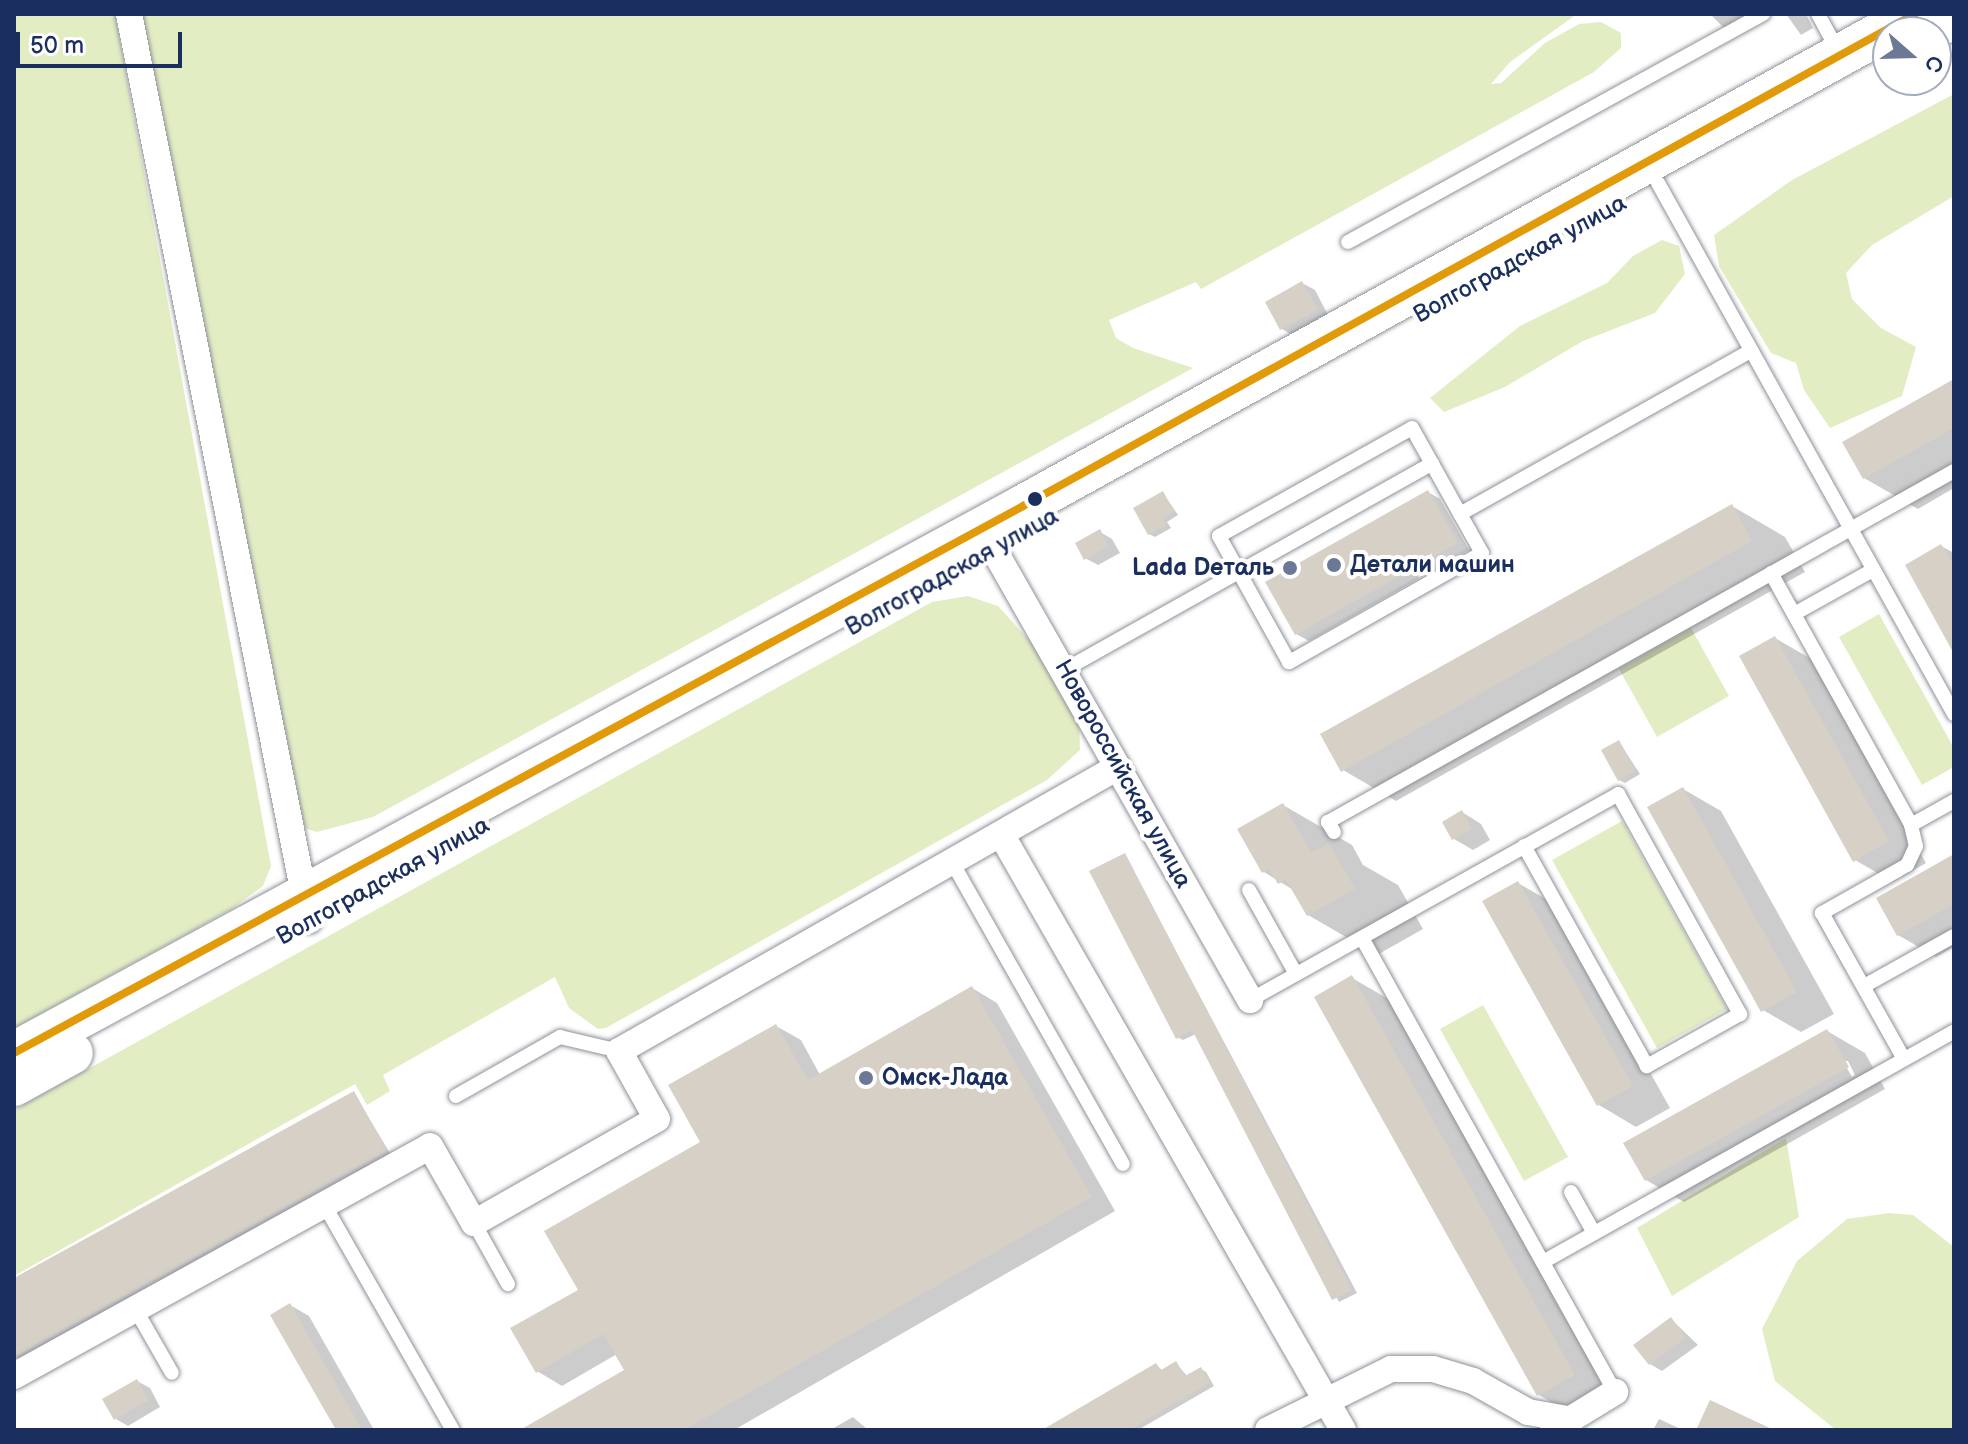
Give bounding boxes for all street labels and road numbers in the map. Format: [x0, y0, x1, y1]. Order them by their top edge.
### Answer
street label: Волгоградская улица [1409, 189, 1631, 329]
street label: Волгоградская улица [841, 502, 1063, 642]
street label: Новороссийская улица [1048, 655, 1198, 893]
street label: Волгоградская улица [272, 811, 494, 951]

